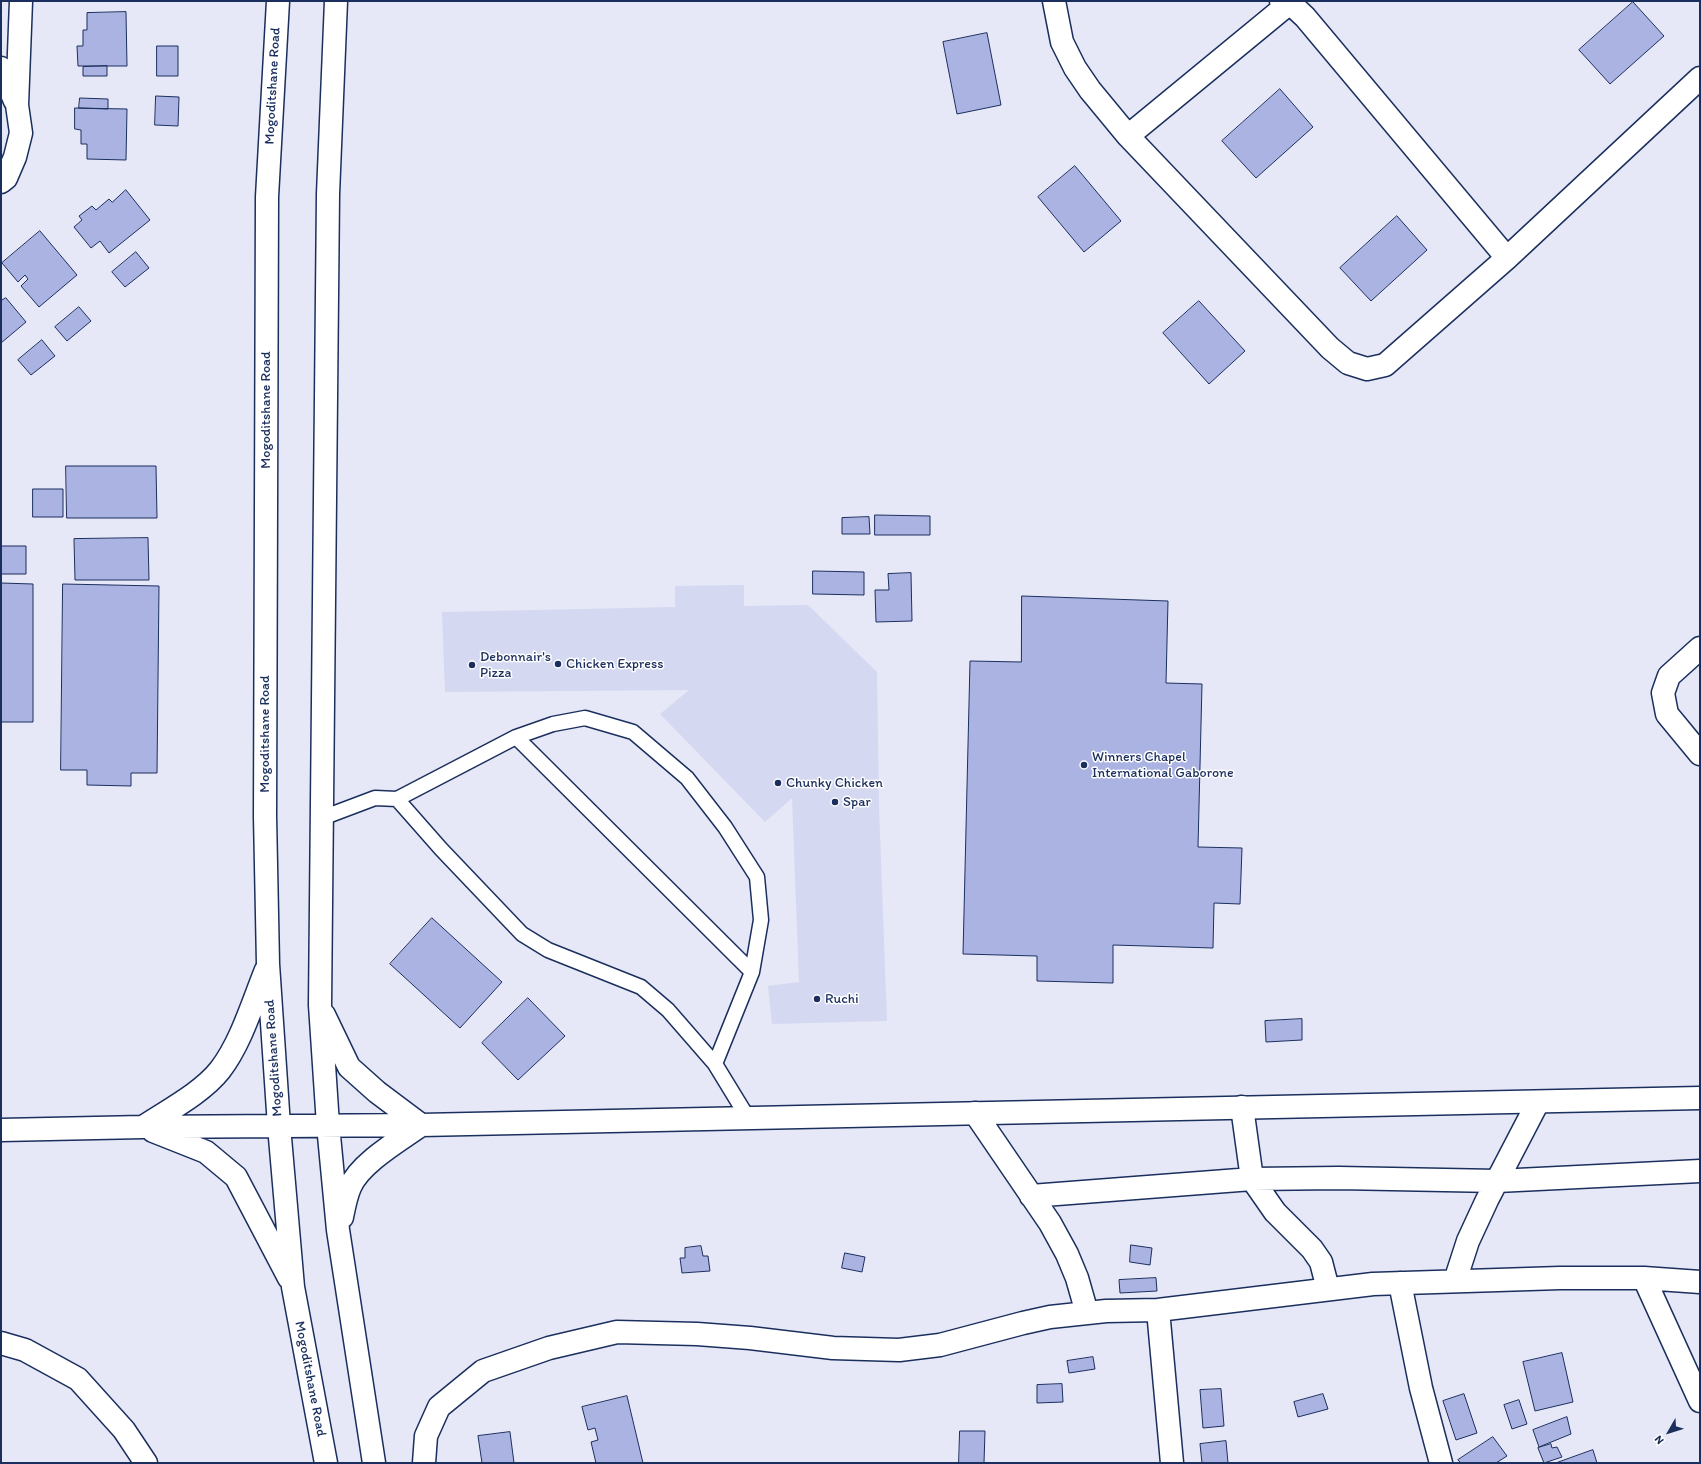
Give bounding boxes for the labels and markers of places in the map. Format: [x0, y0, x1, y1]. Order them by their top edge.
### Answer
place label: Debonnair's Pizza [480, 649, 551, 682]
place label: Chicken Express [566, 656, 663, 672]
marker: Chicken Express [553, 659, 563, 669]
marker: Debonnair's Pizza [467, 660, 477, 670]
place label: Winners Chapel International Gaborone [1092, 749, 1234, 782]
marker: Winners Chapel International Gaborone [1079, 760, 1089, 770]
place label: Chunky Chicken [786, 775, 883, 791]
marker: Chunky Chicken [773, 778, 783, 788]
place label: Spar [843, 794, 871, 810]
marker: Spar [830, 797, 840, 807]
place label: Ruchi [825, 991, 859, 1007]
marker: Ruchi [812, 994, 822, 1004]

